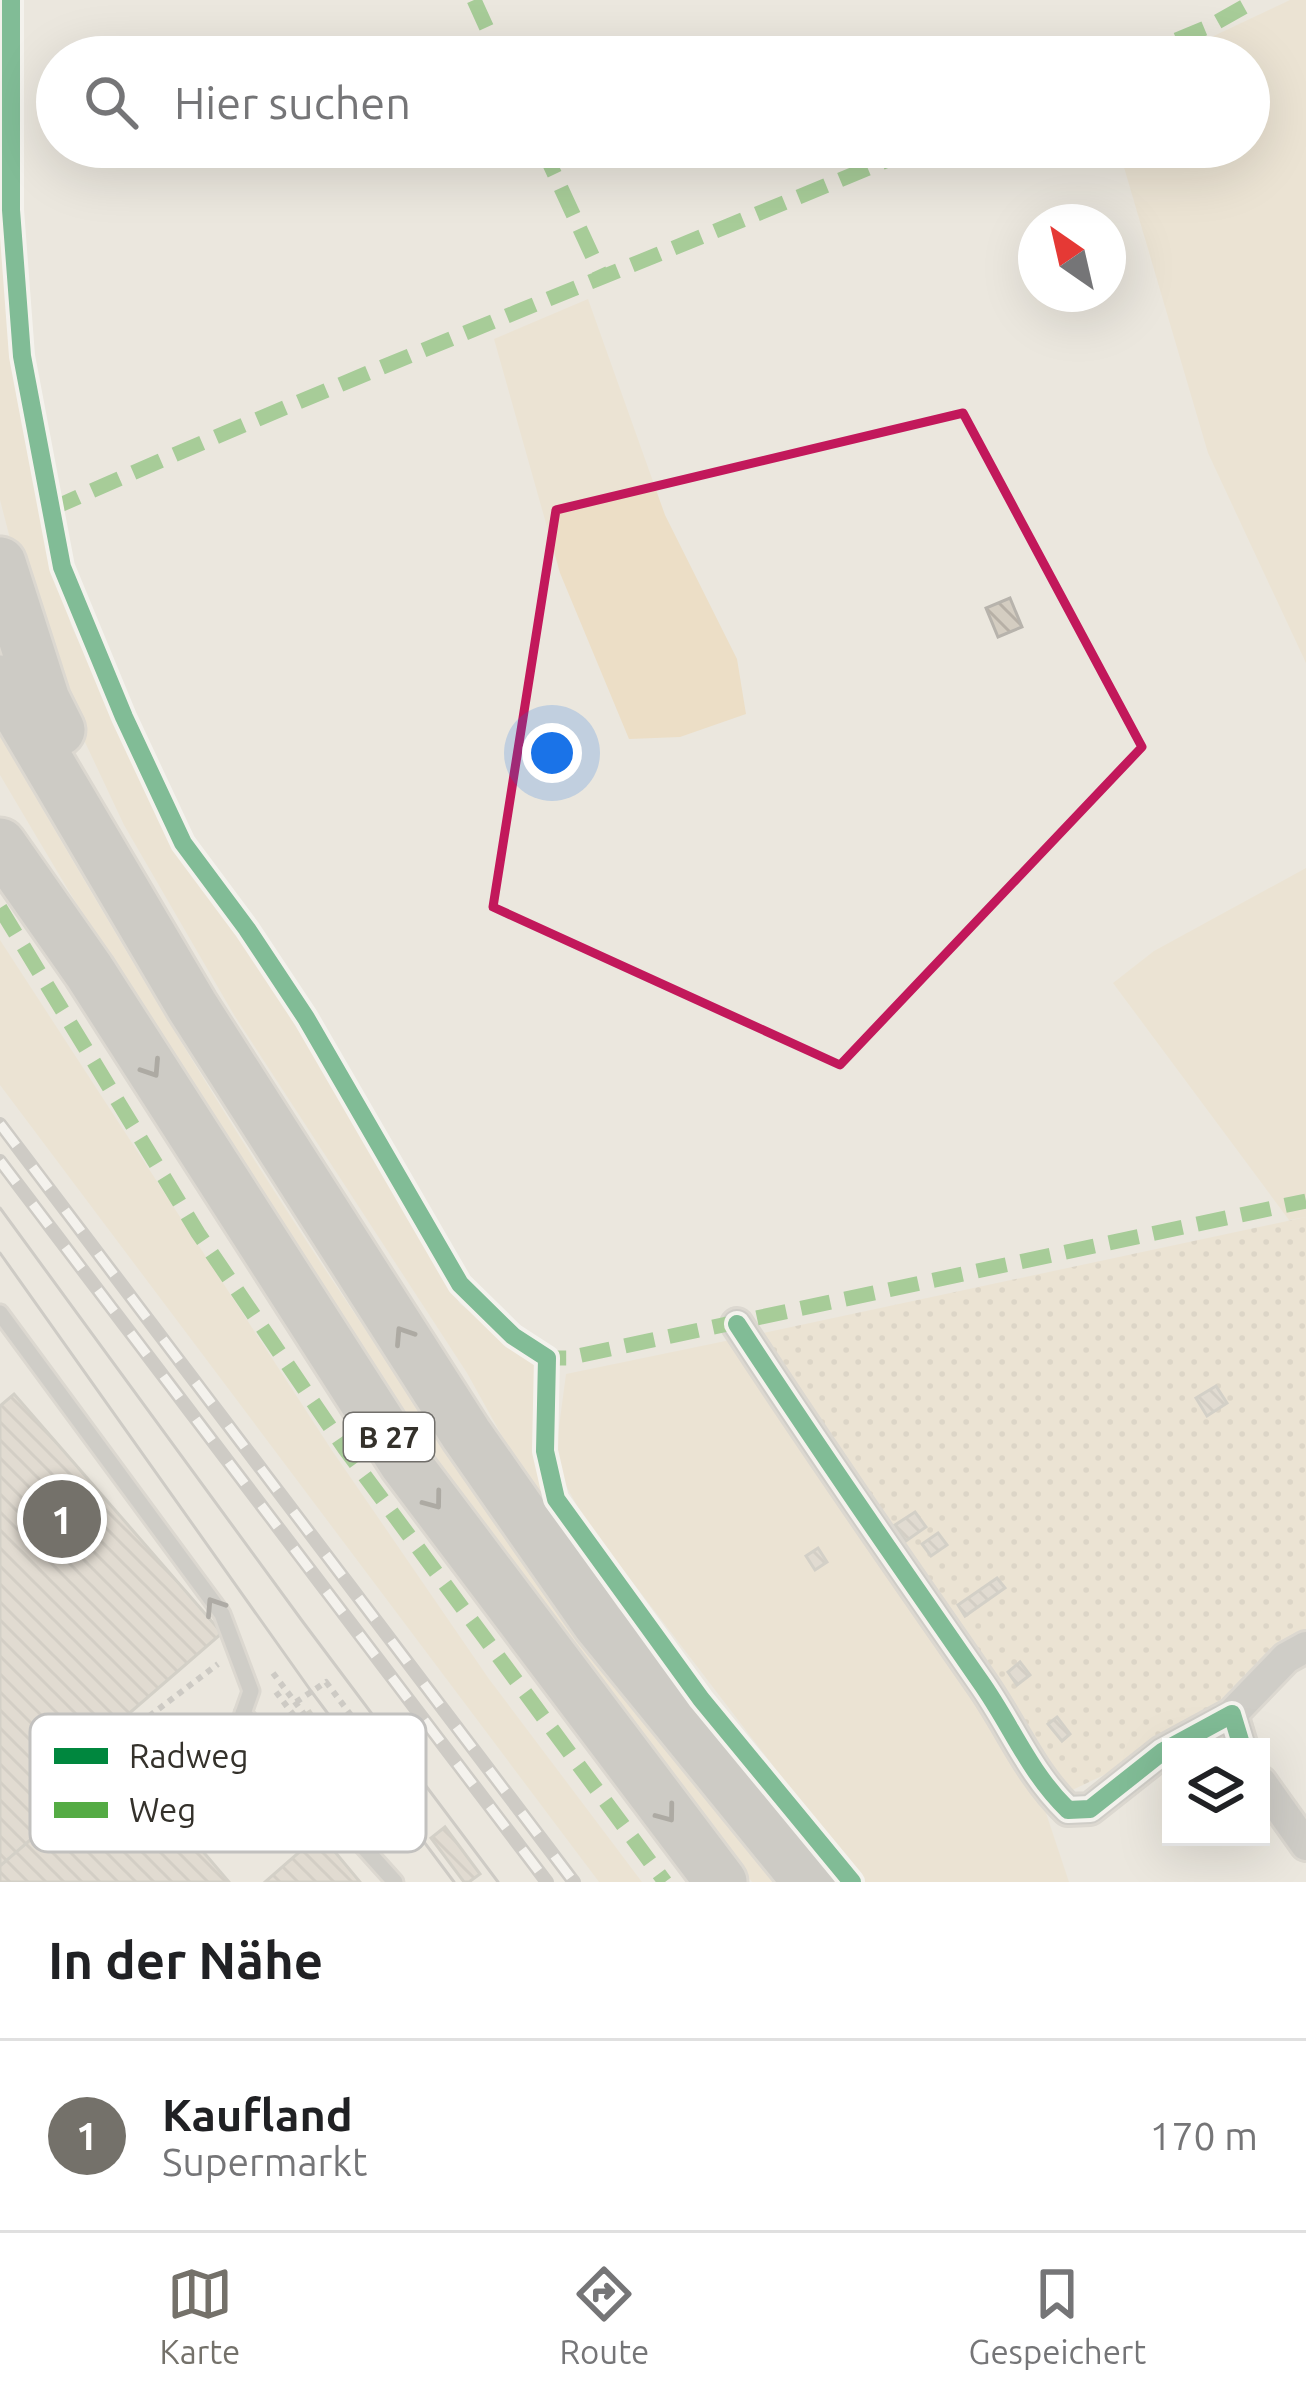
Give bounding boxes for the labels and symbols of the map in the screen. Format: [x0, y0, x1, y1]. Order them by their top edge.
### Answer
north arrow [1018, 204, 1126, 312]
your location [522, 723, 582, 783]
one-way arrow [138, 1056, 160, 1078]
one-way arrow [395, 1326, 417, 1348]
road number: B 27 [344, 1413, 434, 1461]
pin: 1 [23, 1474, 101, 1564]
one-way arrow [419, 1488, 441, 1509]
one-way arrow [206, 1597, 228, 1619]
legend [30, 1714, 426, 1852]
text: Radweg [129, 1737, 249, 1774]
text: Weg [129, 1791, 196, 1828]
one-way arrow [653, 1800, 674, 1822]

